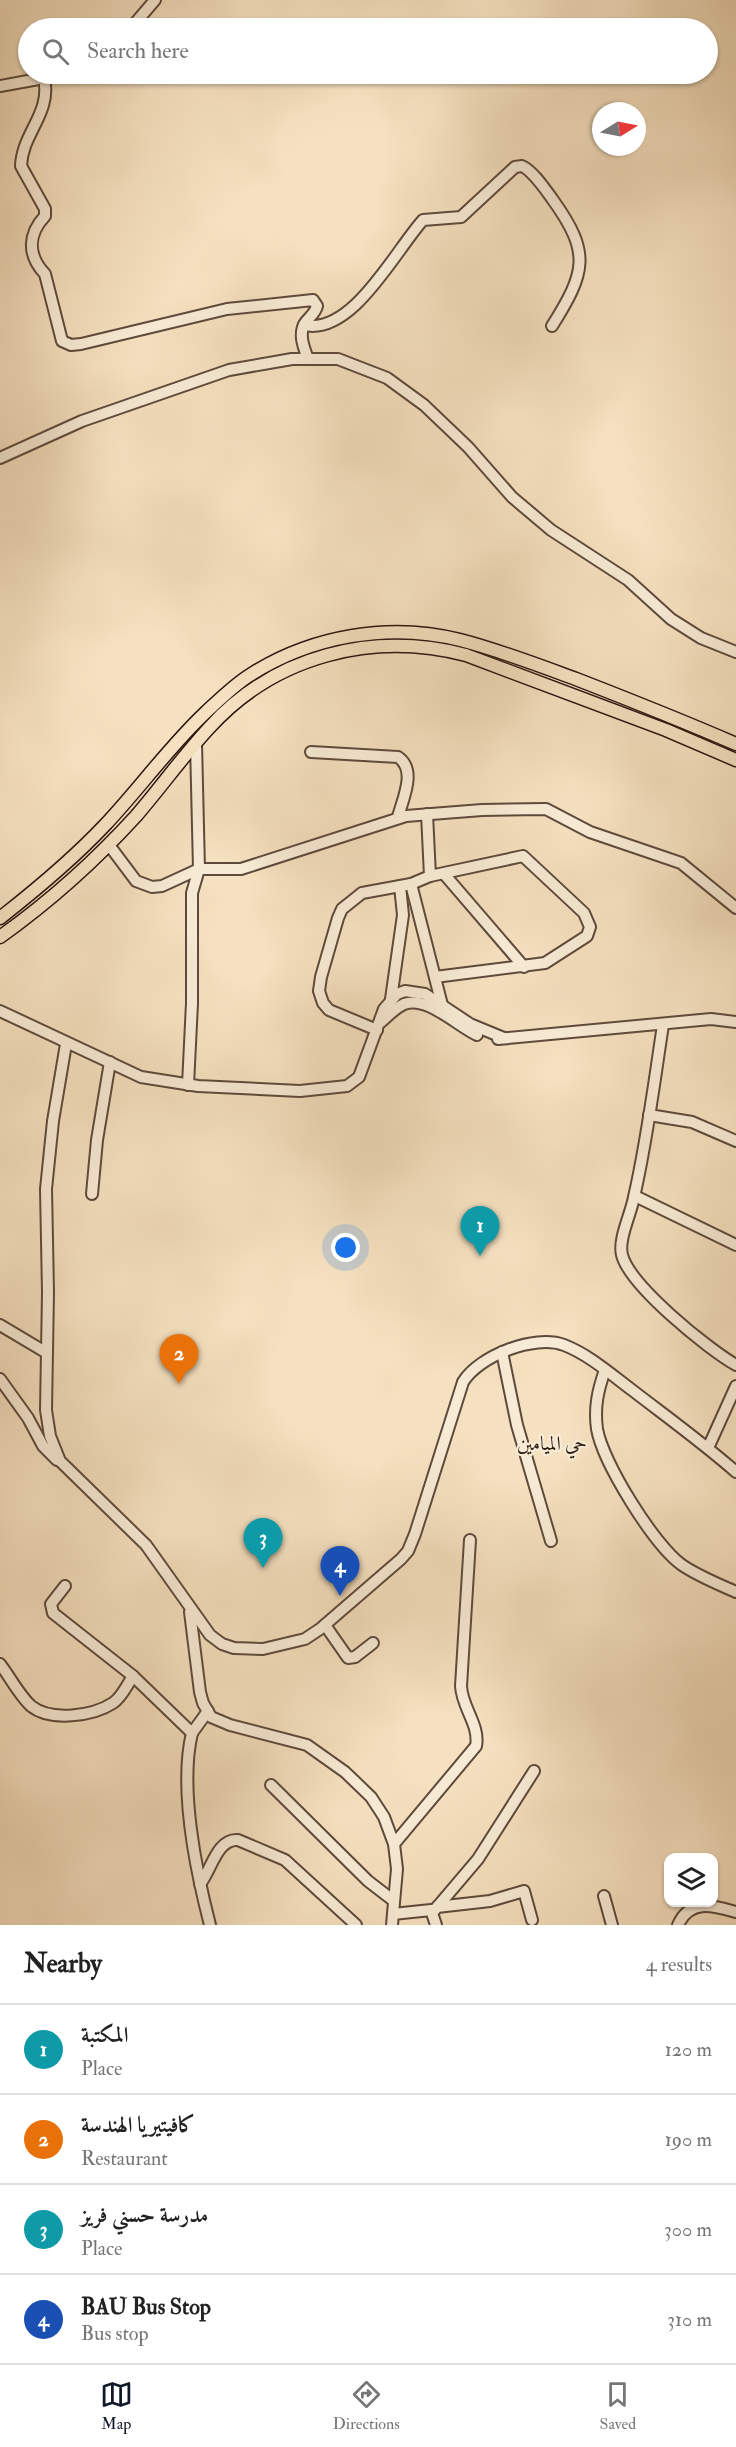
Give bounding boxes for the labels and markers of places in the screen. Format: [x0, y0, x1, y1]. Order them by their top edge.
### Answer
pin: 1 [460, 1206, 500, 1256]
pin: 2 [160, 1334, 198, 1384]
pin: 3 [244, 1518, 282, 1568]
pin: 4 [320, 1546, 360, 1596]

